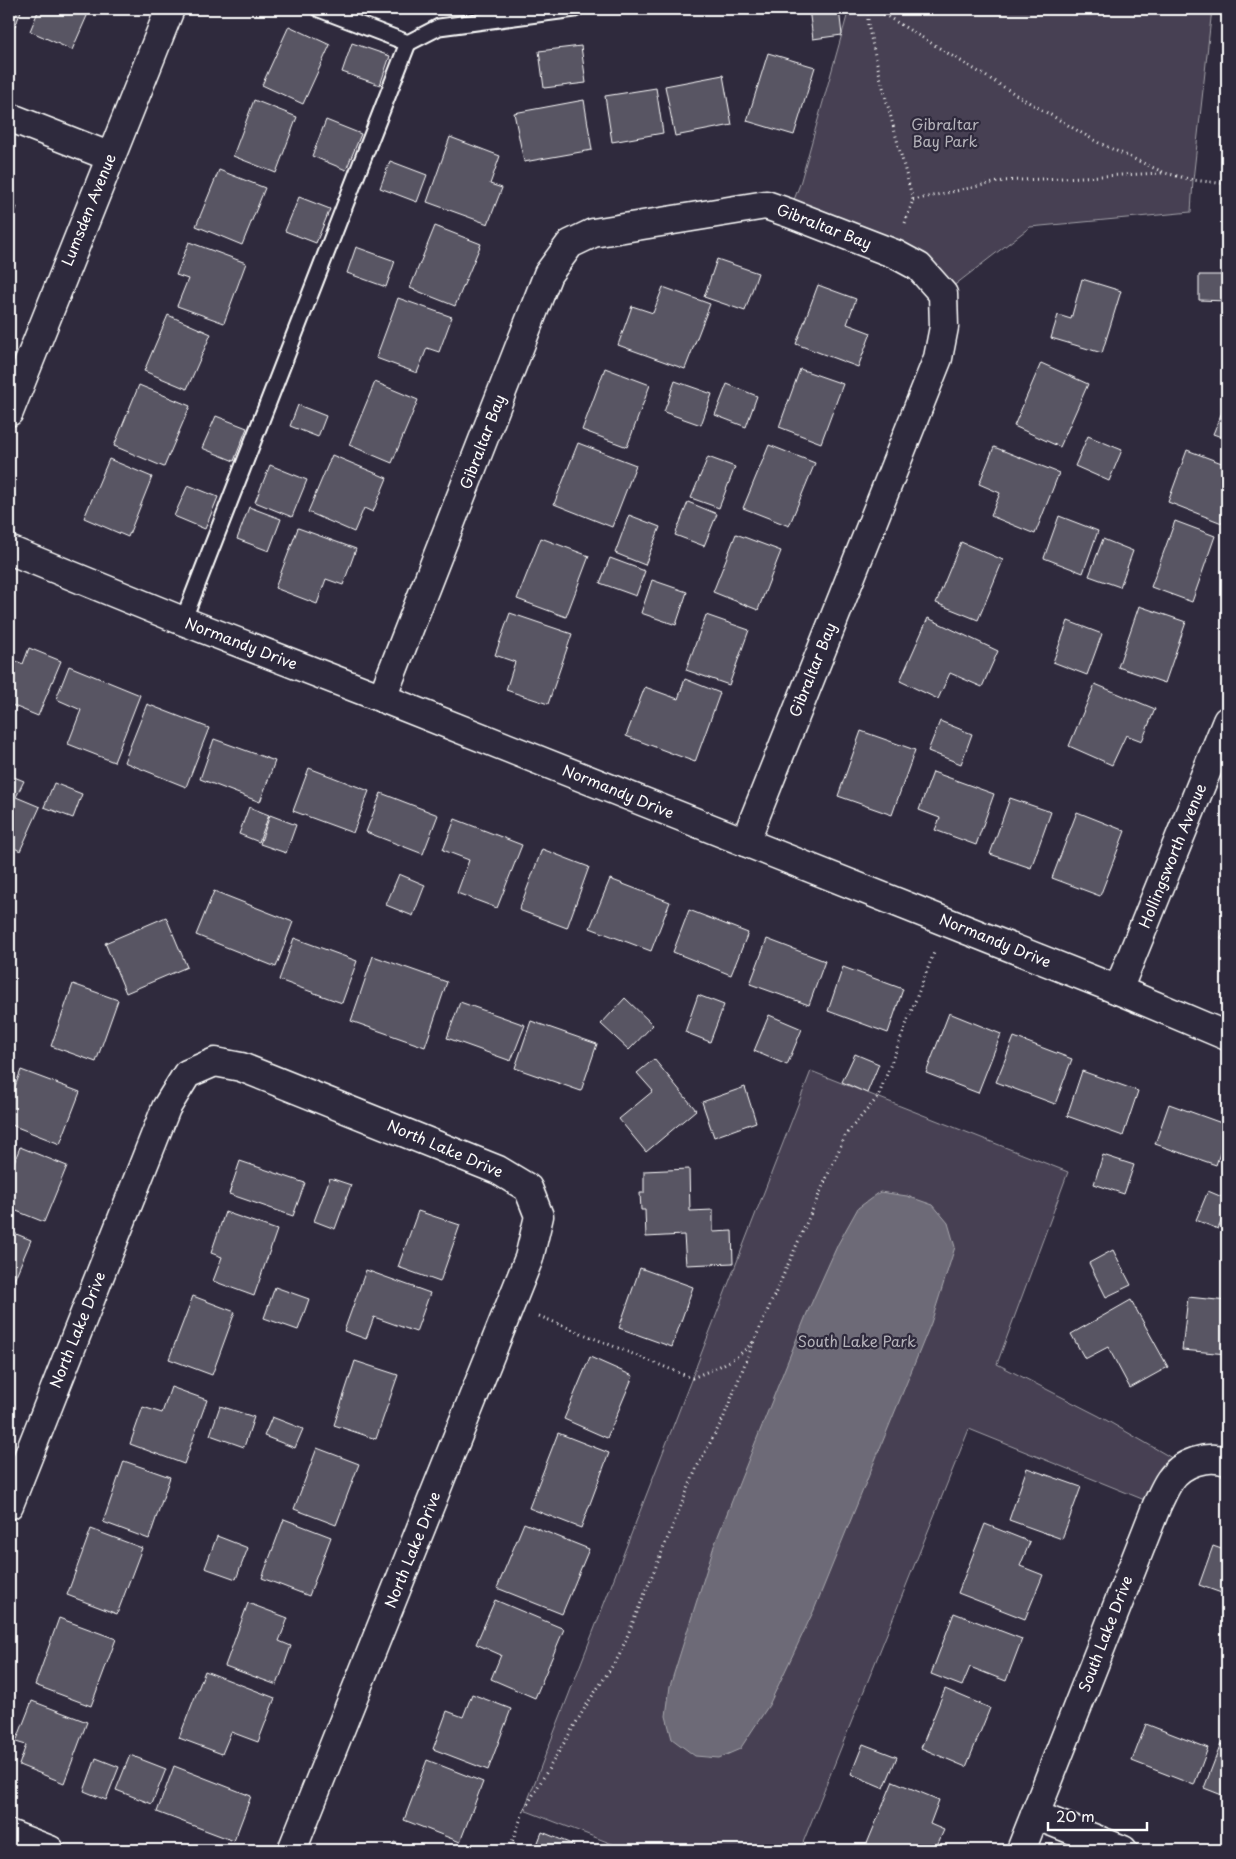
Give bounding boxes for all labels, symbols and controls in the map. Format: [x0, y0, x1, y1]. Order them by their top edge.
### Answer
park label: Gibraltar Bay Park [911, 112, 979, 152]
street label: Lumsden Avenue [55, 150, 121, 269]
street label: Gibraltar Bay [774, 197, 875, 254]
street label: Gibraltar Bay [453, 391, 510, 492]
street label: Normandy Drive [182, 611, 301, 675]
street label: Gibraltar Bay [782, 619, 841, 720]
street label: Normandy Drive [559, 758, 678, 824]
street label: Hollingsworth Avenue [1132, 780, 1211, 931]
street label: Normandy Drive [936, 907, 1055, 973]
street label: North Lake Drive [384, 1113, 507, 1182]
street label: North Lake Drive [43, 1268, 110, 1391]
park label: South Lake Park [798, 1329, 916, 1352]
street label: North Lake Drive [378, 1488, 445, 1611]
street label: South Lake Drive [1072, 1572, 1137, 1695]
scale bar [1048, 1799, 1147, 1831]
text: 20 m [1056, 1804, 1095, 1827]

